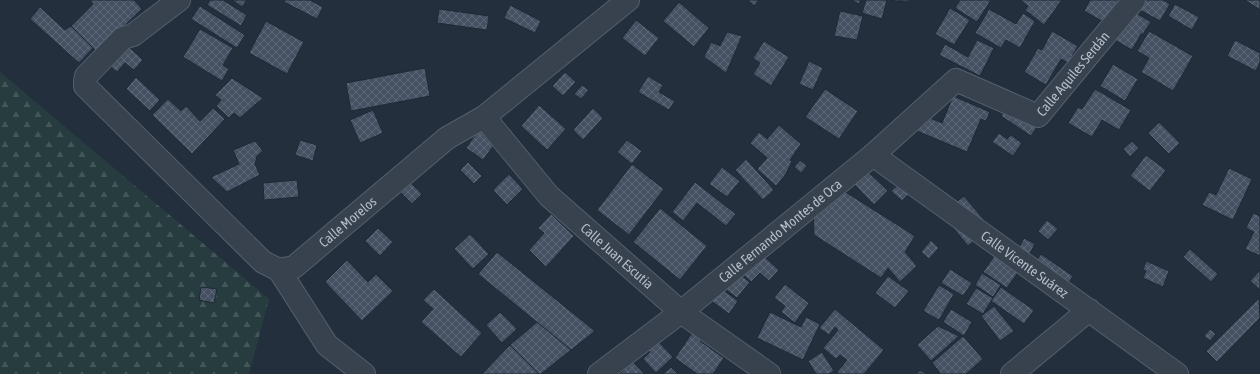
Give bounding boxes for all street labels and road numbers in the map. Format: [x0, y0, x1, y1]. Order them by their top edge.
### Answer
street label: Calle Aquiles Serdán [1033, 28, 1113, 119]
street label: Calle Fernando Montes de Oca [715, 176, 845, 286]
street label: Calle Morelos [316, 193, 380, 250]
street label: Calle Juan Escutia [577, 220, 657, 292]
street label: Calle Vicente Suárez [978, 227, 1072, 301]

